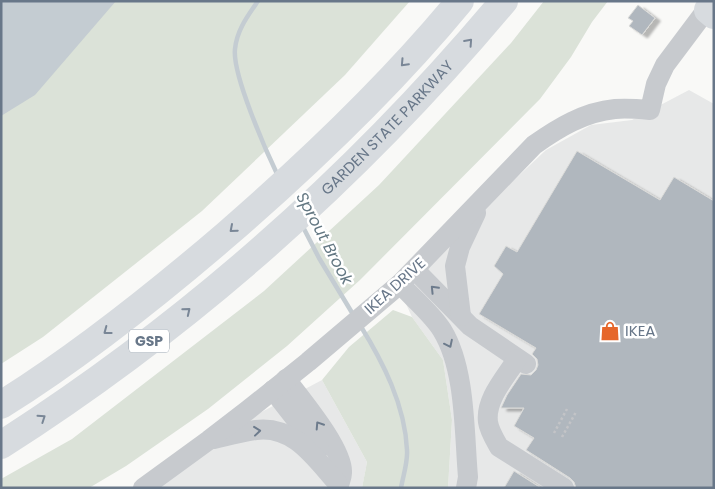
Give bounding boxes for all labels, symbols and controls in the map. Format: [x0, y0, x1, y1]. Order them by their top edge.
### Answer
one-way arrow [463, 38, 472, 47]
street label: GARDEN STATE PARKWAY [316, 55, 458, 200]
one-way arrow [401, 58, 410, 67]
water label: Sprout Brook [291, 188, 359, 289]
one-way arrow [230, 223, 239, 231]
street label: IKEA DRIVE [359, 252, 430, 319]
one-way arrow [431, 286, 440, 295]
one-way arrow [181, 309, 190, 317]
shop icon: IKEA [599, 320, 621, 342]
place label: IKEA [625, 320, 655, 341]
one-way arrow [103, 325, 113, 334]
road number: GSP [129, 330, 169, 352]
one-way arrow [443, 339, 453, 348]
one-way arrow [36, 415, 46, 424]
one-way arrow [316, 421, 326, 430]
one-way arrow [253, 426, 261, 437]

